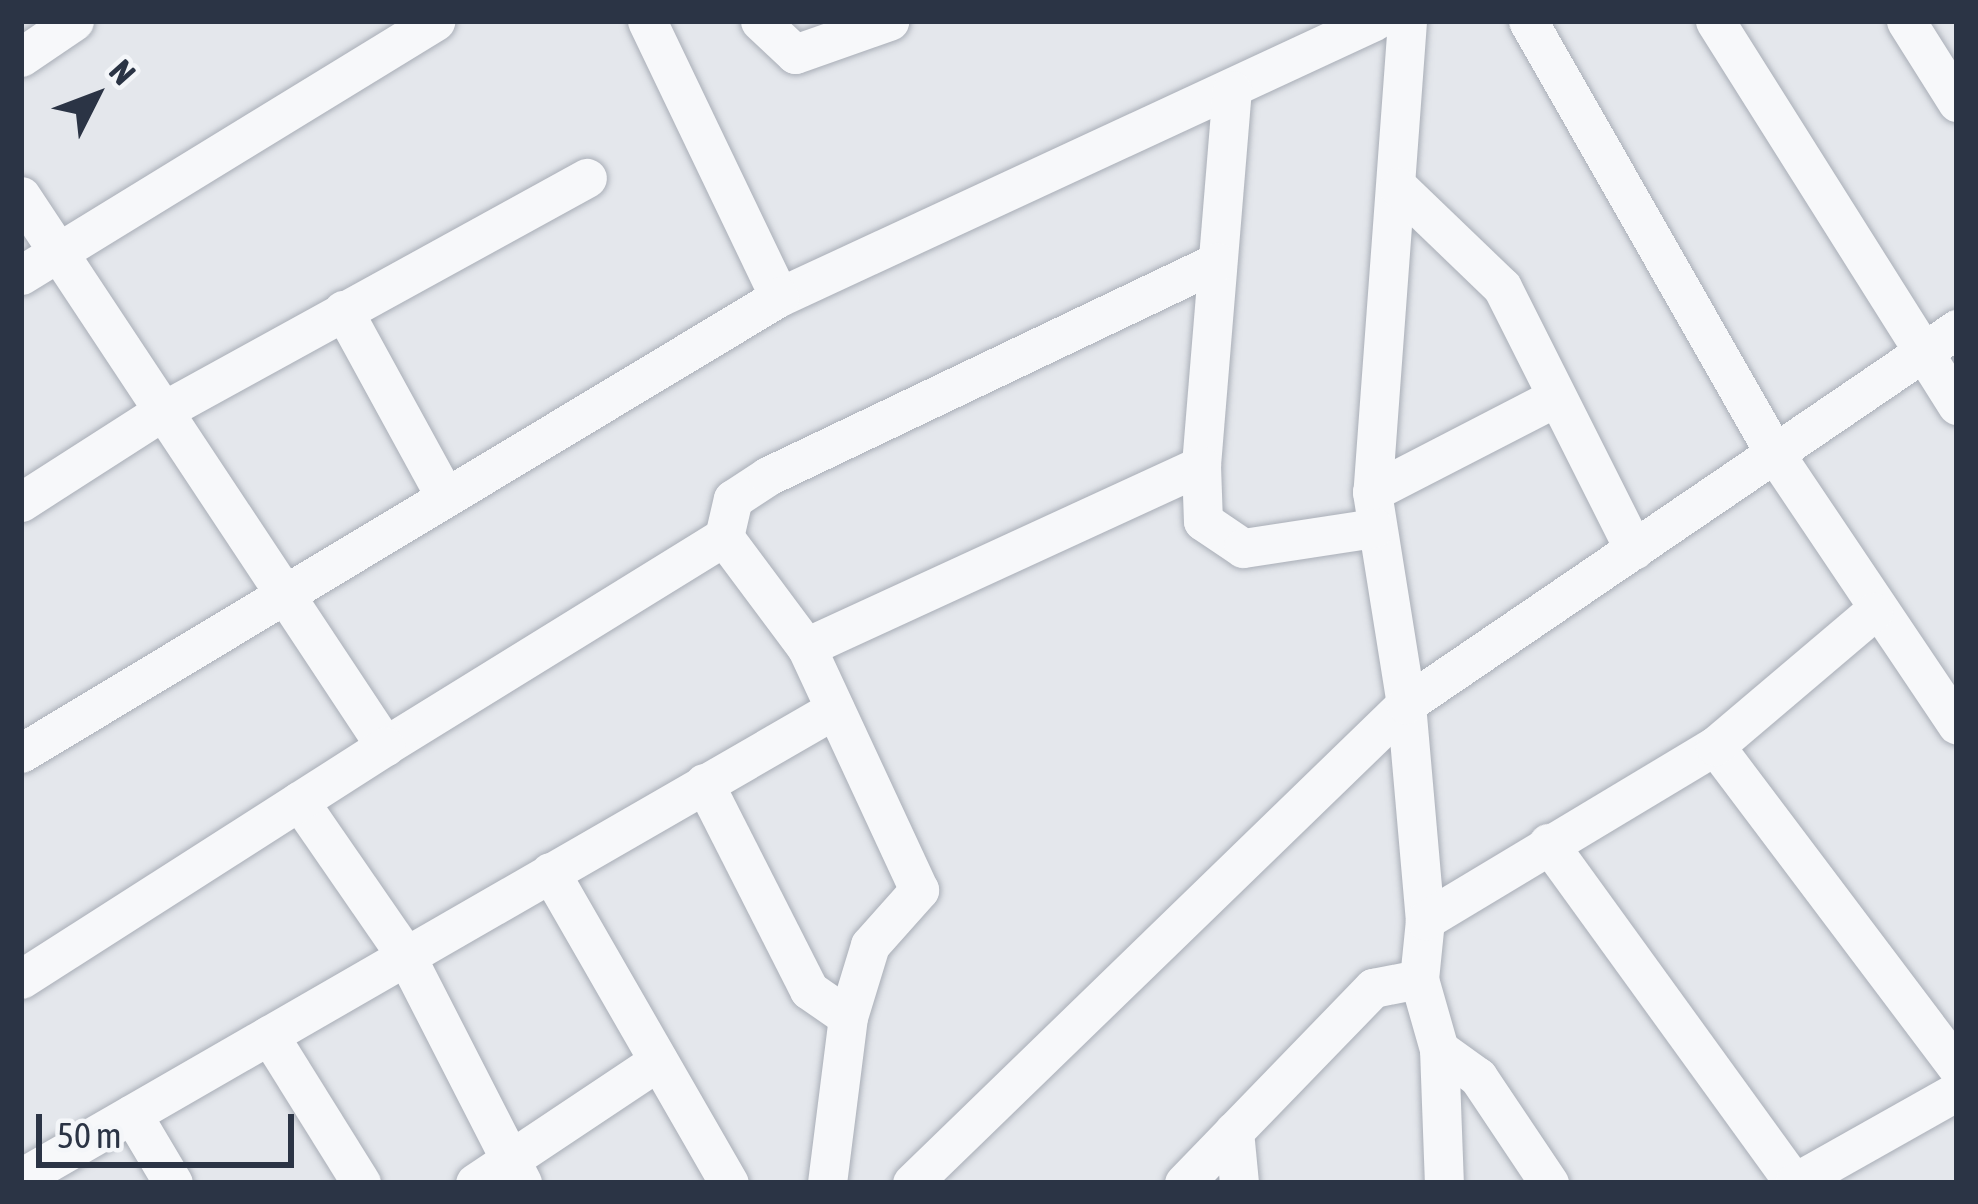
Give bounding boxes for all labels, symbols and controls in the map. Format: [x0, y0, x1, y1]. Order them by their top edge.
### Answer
north arrow [36, 36, 156, 156]
text: N [102, 52, 143, 92]
scale bar [42, 1090, 300, 1164]
text: 50 m [57, 1114, 122, 1156]

